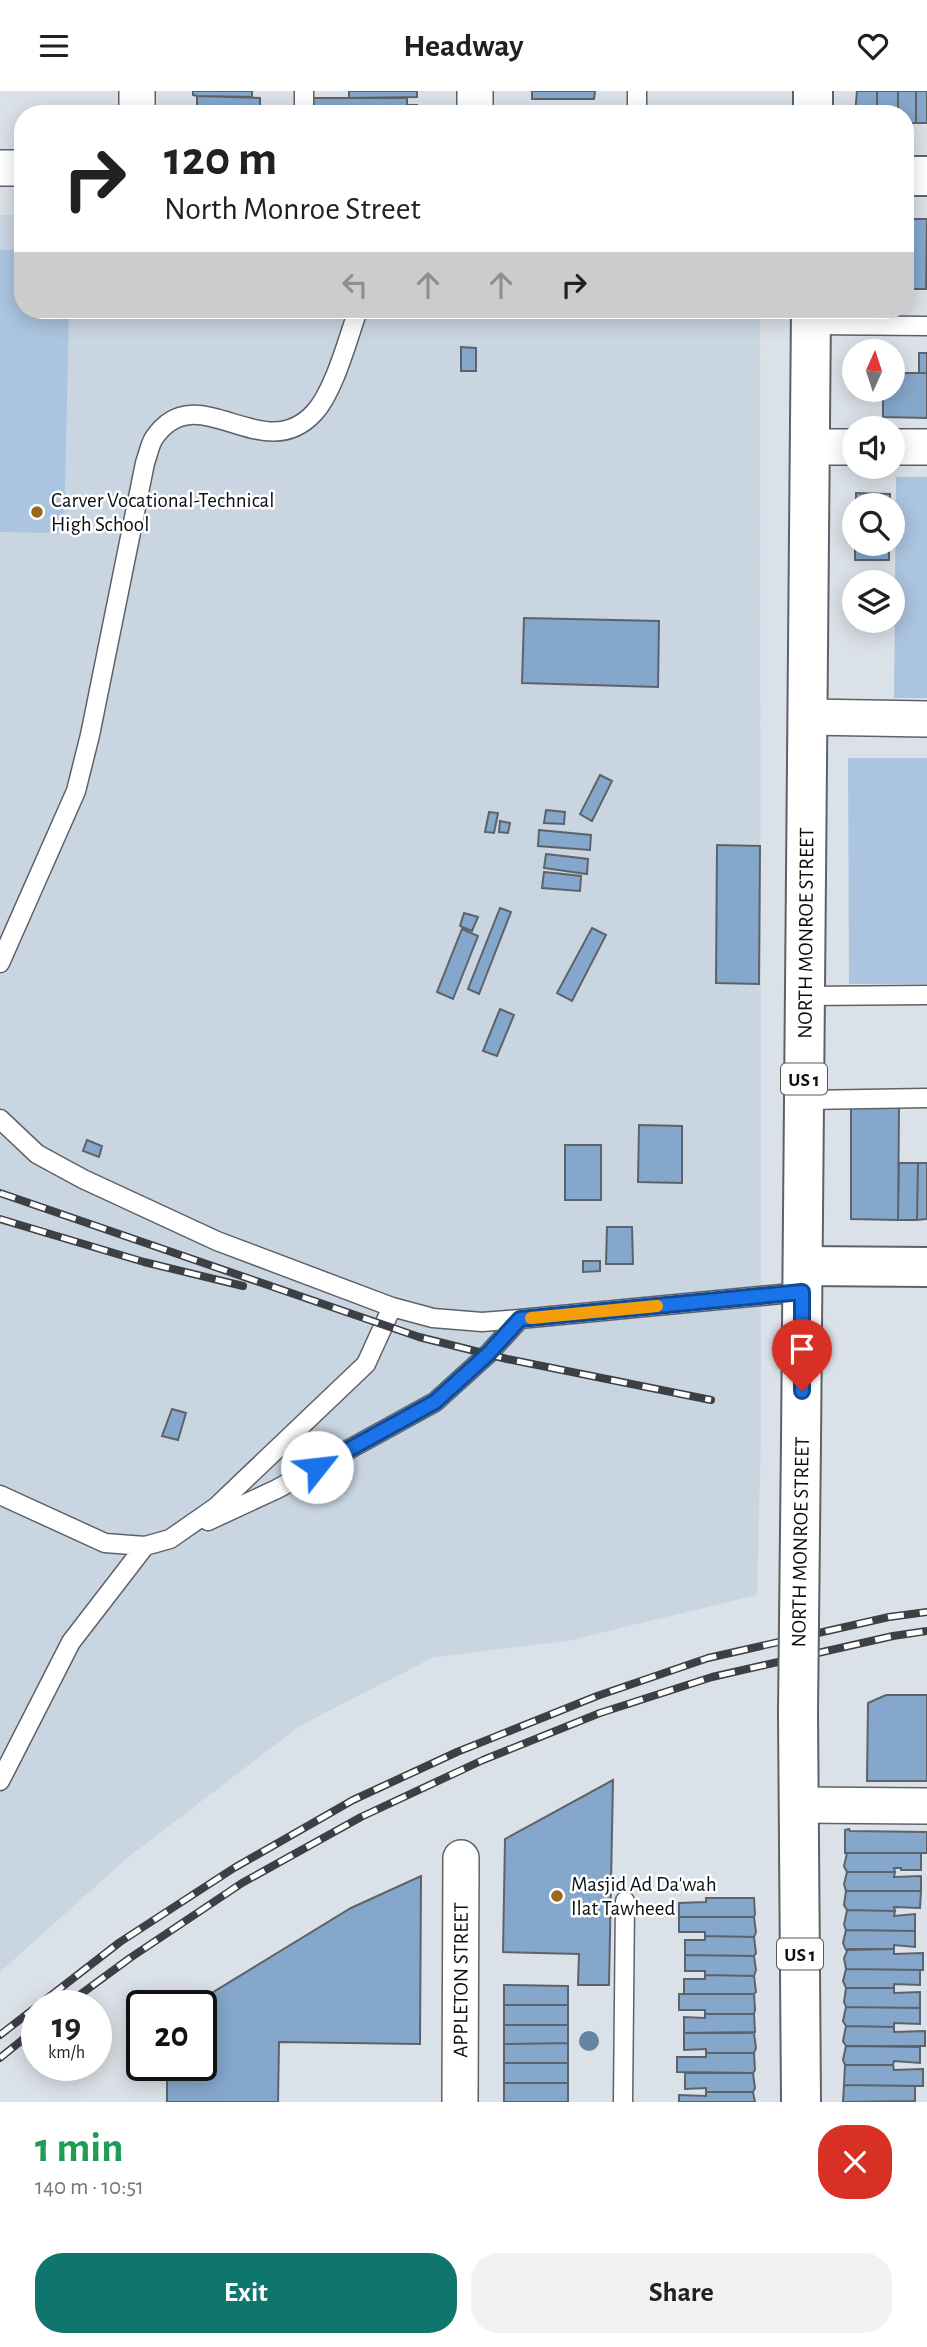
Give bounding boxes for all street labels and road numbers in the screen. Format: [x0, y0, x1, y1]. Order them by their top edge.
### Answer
street label: NORTH MONROE STREET [795, 827, 817, 1039]
road number: US 1 [781, 1063, 827, 1095]
street label: NORTH MONROE STREET [788, 1436, 813, 1648]
street label: APPLETON STREET [450, 1902, 472, 2058]
road number: US 1 [777, 1939, 823, 1970]

